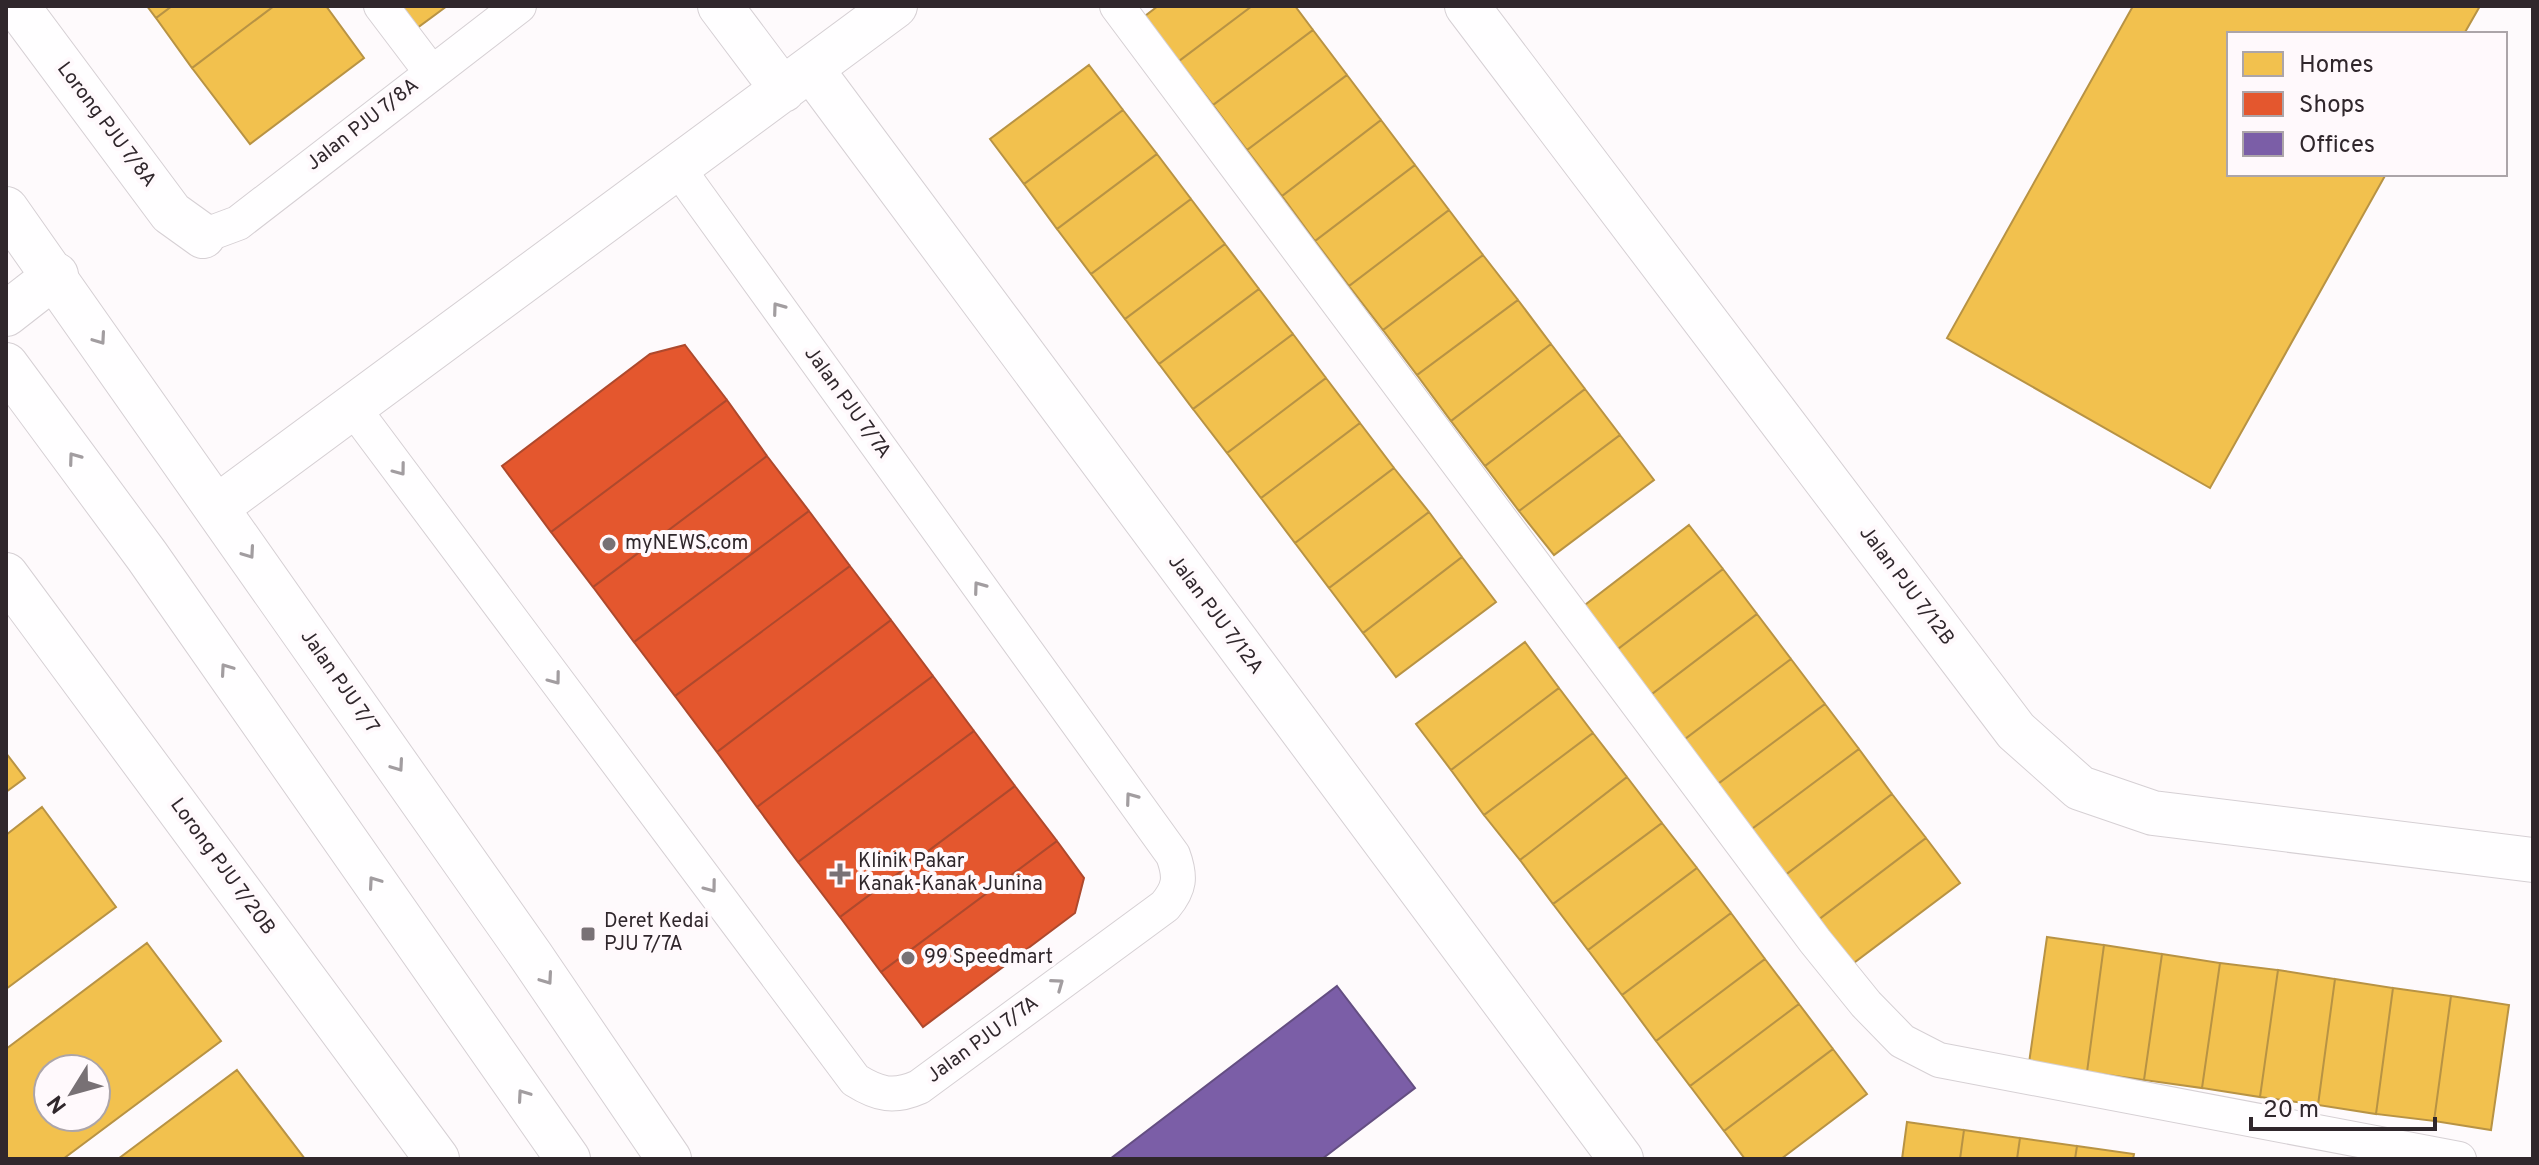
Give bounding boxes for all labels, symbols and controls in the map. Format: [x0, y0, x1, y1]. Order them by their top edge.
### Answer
legend [2227, 32, 2507, 176]
text: Homes [2299, 51, 2374, 81]
street label: Lorong PJU 7/8A [50, 57, 162, 193]
street label: Jalan PJU 7/8A [301, 73, 425, 177]
text: Shops [2299, 91, 2365, 121]
text: Offices [2299, 131, 2375, 161]
one-way arrow [773, 302, 788, 316]
one-way arrow [90, 331, 105, 345]
street label: Jalan PJU 7/7A [798, 342, 896, 464]
one-way arrow [69, 452, 84, 466]
one-way arrow [390, 462, 405, 476]
street label: Jalan PJU 7/12B [1853, 521, 1959, 651]
place label: myNEWS.com [625, 531, 748, 557]
marker: myNEWS.com [600, 535, 618, 553]
one-way arrow [239, 544, 254, 558]
street label: Jalan PJU 7/12A [1161, 550, 1269, 680]
one-way arrow [974, 581, 989, 595]
street label: Jalan PJU 7/7 [294, 625, 384, 739]
one-way arrow [221, 663, 236, 677]
one-way arrow [546, 670, 560, 685]
one-way arrow [388, 757, 403, 771]
one-way arrow [1126, 792, 1141, 806]
street label: Lorong PJU 7/20B [164, 793, 280, 941]
place label: Klinik Pakar Kanak-Kanak Junina [858, 849, 1043, 898]
marker: Klinik Pakar Kanak-Kanak Junina [829, 863, 851, 885]
one-way arrow [370, 876, 384, 890]
one-way arrow [701, 879, 716, 893]
place label: Deret Kedai PJU 7/7A [604, 909, 709, 958]
marker: Deret Kedai PJU 7/7A [579, 925, 597, 943]
place label: 99 Speedmart [924, 945, 1053, 971]
marker: 99 Speedmart [899, 949, 917, 967]
one-way arrow [537, 970, 552, 984]
one-way arrow [1049, 980, 1064, 994]
street label: Jalan PJU 7/7A [922, 991, 1044, 1089]
north arrow [32, 1053, 112, 1133]
scale bar [2251, 1081, 2435, 1131]
text: N [42, 1089, 74, 1118]
one-way arrow [518, 1090, 533, 1104]
text: 20 m [2263, 1096, 2319, 1126]

